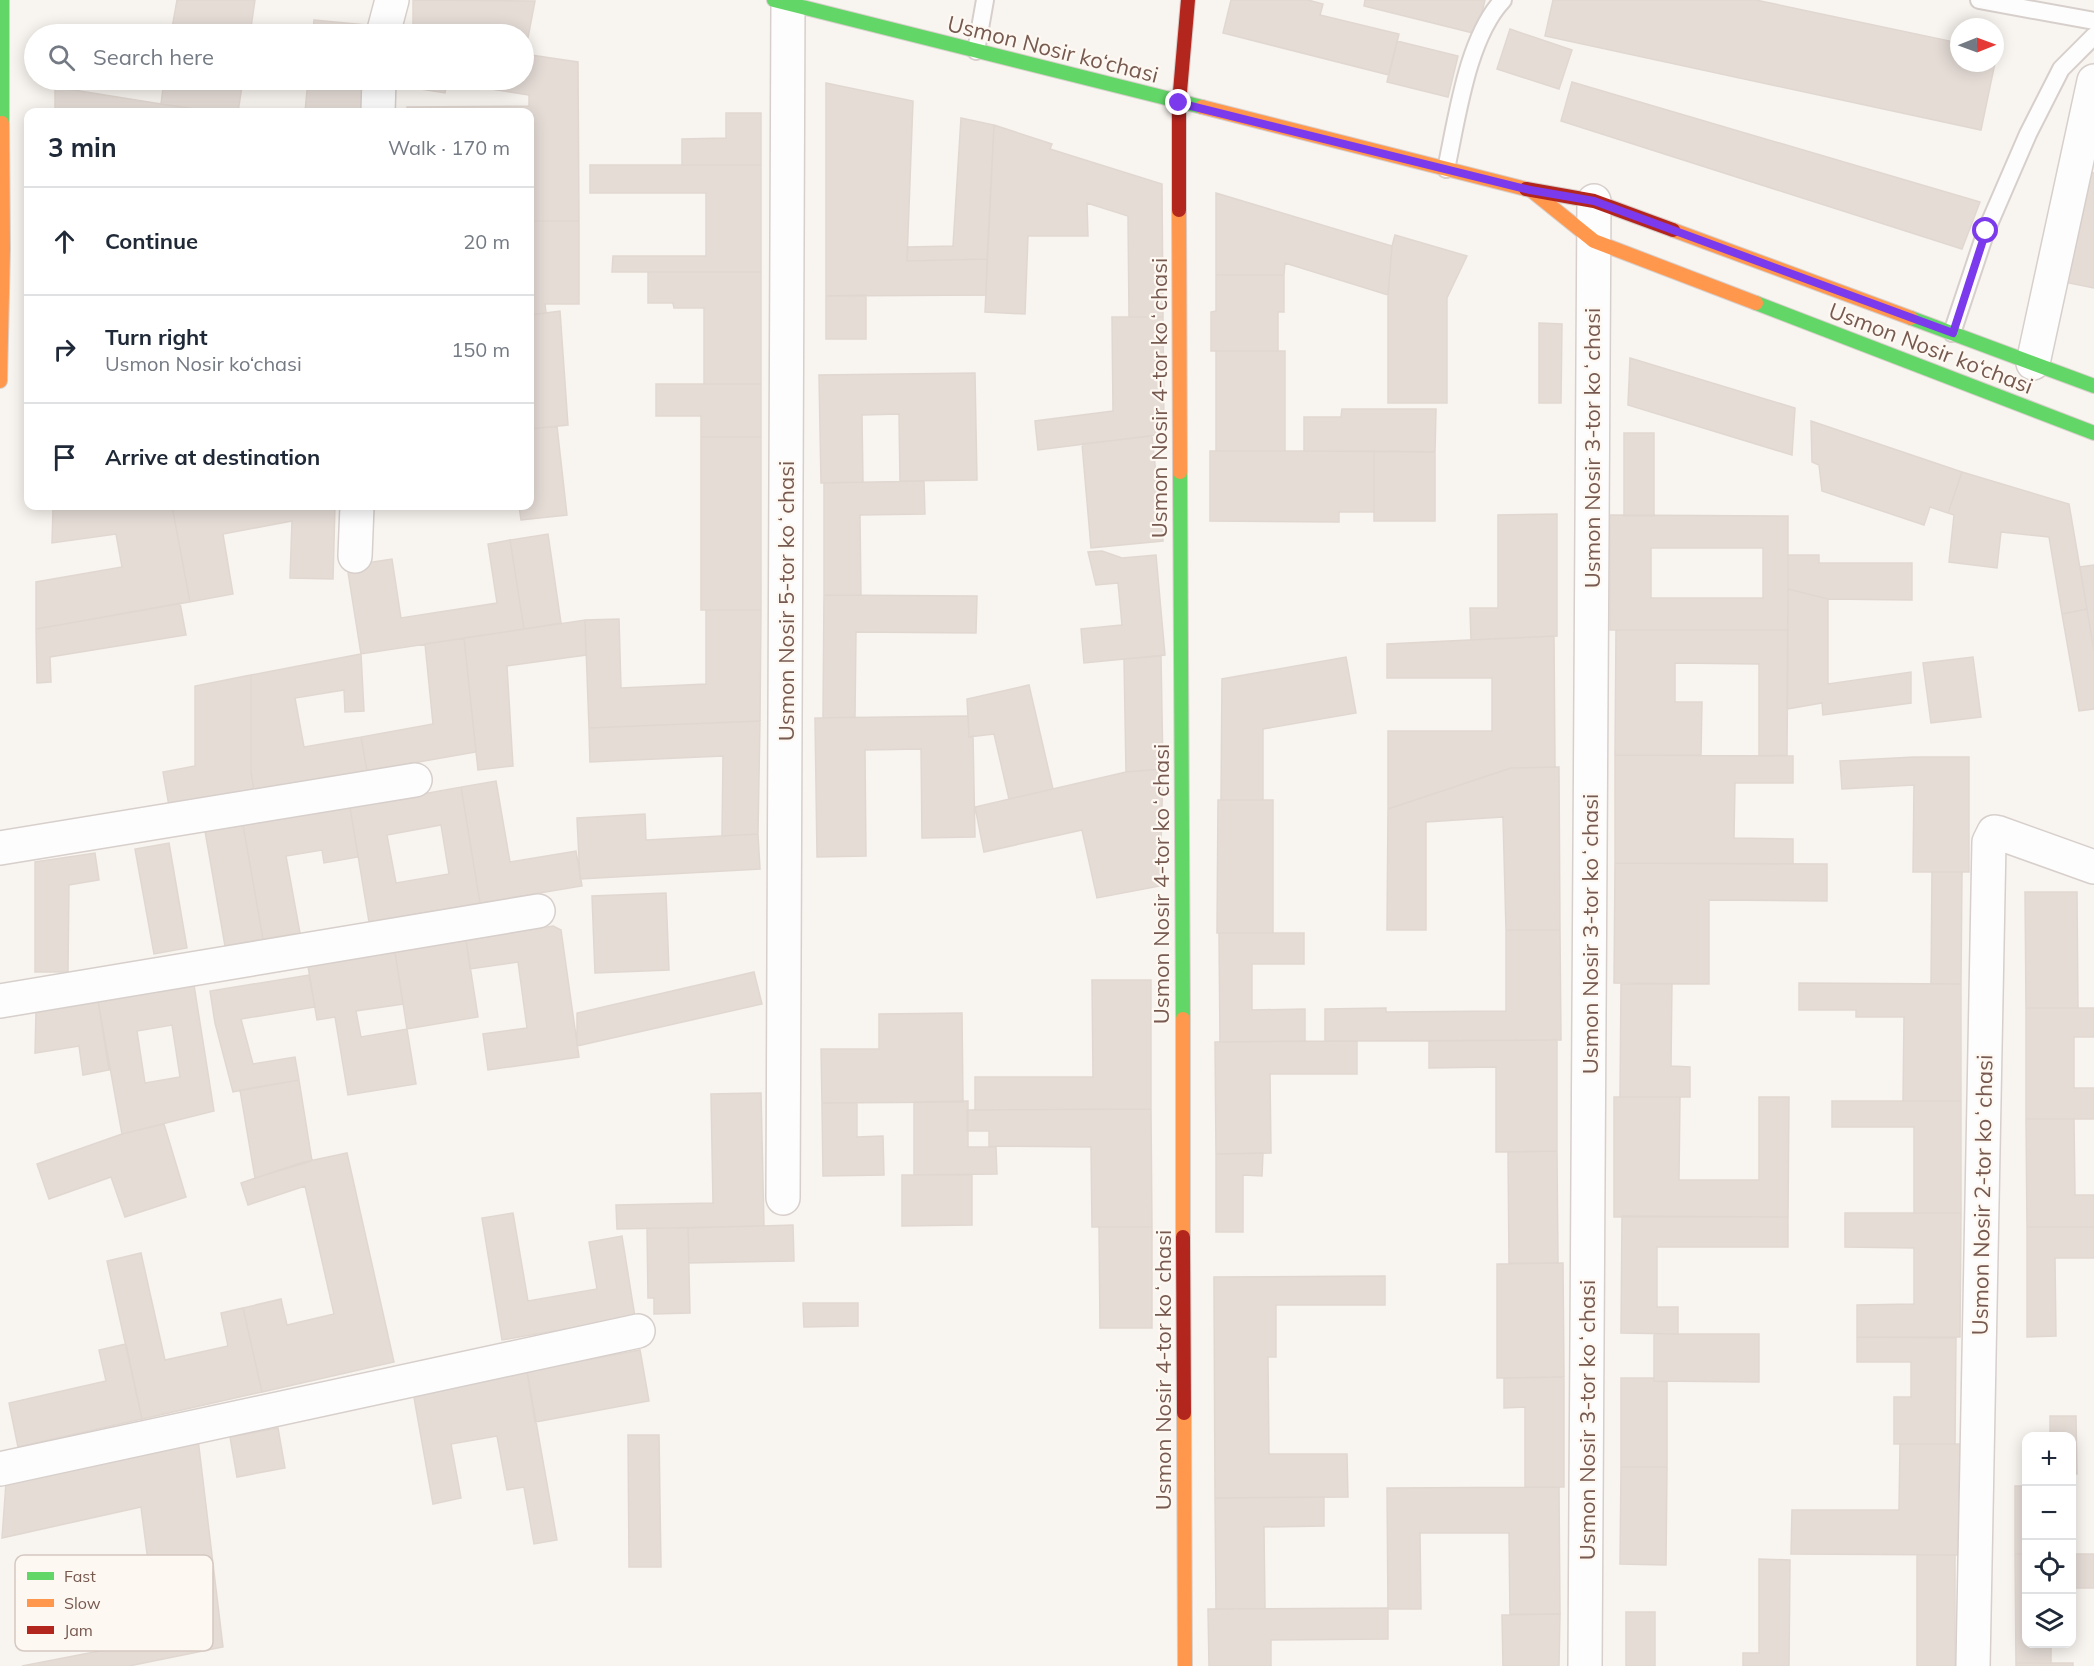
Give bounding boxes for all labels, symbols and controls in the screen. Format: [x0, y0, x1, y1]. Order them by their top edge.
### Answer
street label: Usmon Nosir ko‘chasi [945, 9, 1161, 89]
north arrow [1950, 18, 2004, 72]
search box [24, 24, 534, 90]
icon: search [45, 41, 78, 74]
text: Search here [93, 43, 214, 71]
route end [1165, 89, 1191, 115]
text: 3 min [48, 131, 117, 164]
text: Walk · 170 m [388, 135, 510, 160]
route start [1972, 217, 1998, 243]
icon: ahead [48, 225, 81, 258]
text: Continue [105, 227, 198, 255]
text: 20 m [463, 229, 510, 254]
street label: Usmon Nosir 4-tor koʻchasi [1145, 258, 1173, 538]
street label: Usmon Nosir ko‘chasi [1825, 296, 2037, 400]
street label: Usmon Nosir 3-tor koʻchasi [1578, 308, 1606, 588]
text: Turn right [105, 323, 208, 351]
icon: right [48, 333, 81, 366]
text: 150 m [451, 337, 510, 362]
text: Usmon Nosir ko‘chasi [105, 351, 302, 376]
icon: arrive [48, 441, 81, 474]
text: Arrive at destination [105, 443, 320, 471]
street label: Usmon Nosir 5-tor koʻchasi [772, 461, 800, 741]
street label: Usmon Nosir 4-tor koʻchasi [1147, 744, 1175, 1024]
street label: Usmon Nosir 3-tor koʻchasi [1576, 794, 1604, 1074]
street label: Usmon Nosir 2-tor koʻchasi [1966, 1054, 1998, 1336]
street label: Usmon Nosir 4-tor koʻchasi [1149, 1230, 1177, 1510]
street label: Usmon Nosir 3-tor koʻchasi [1573, 1280, 1601, 1560]
map controls [2022, 1432, 2076, 1648]
button: + [2022, 1432, 2076, 1486]
button: − [2022, 1486, 2076, 1540]
button: locate [2022, 1540, 2076, 1594]
legend [15, 1555, 213, 1651]
text: Fast [64, 1566, 96, 1586]
text: Slow [64, 1593, 101, 1613]
button: layers [2022, 1594, 2076, 1648]
text: Jam [64, 1620, 93, 1640]

